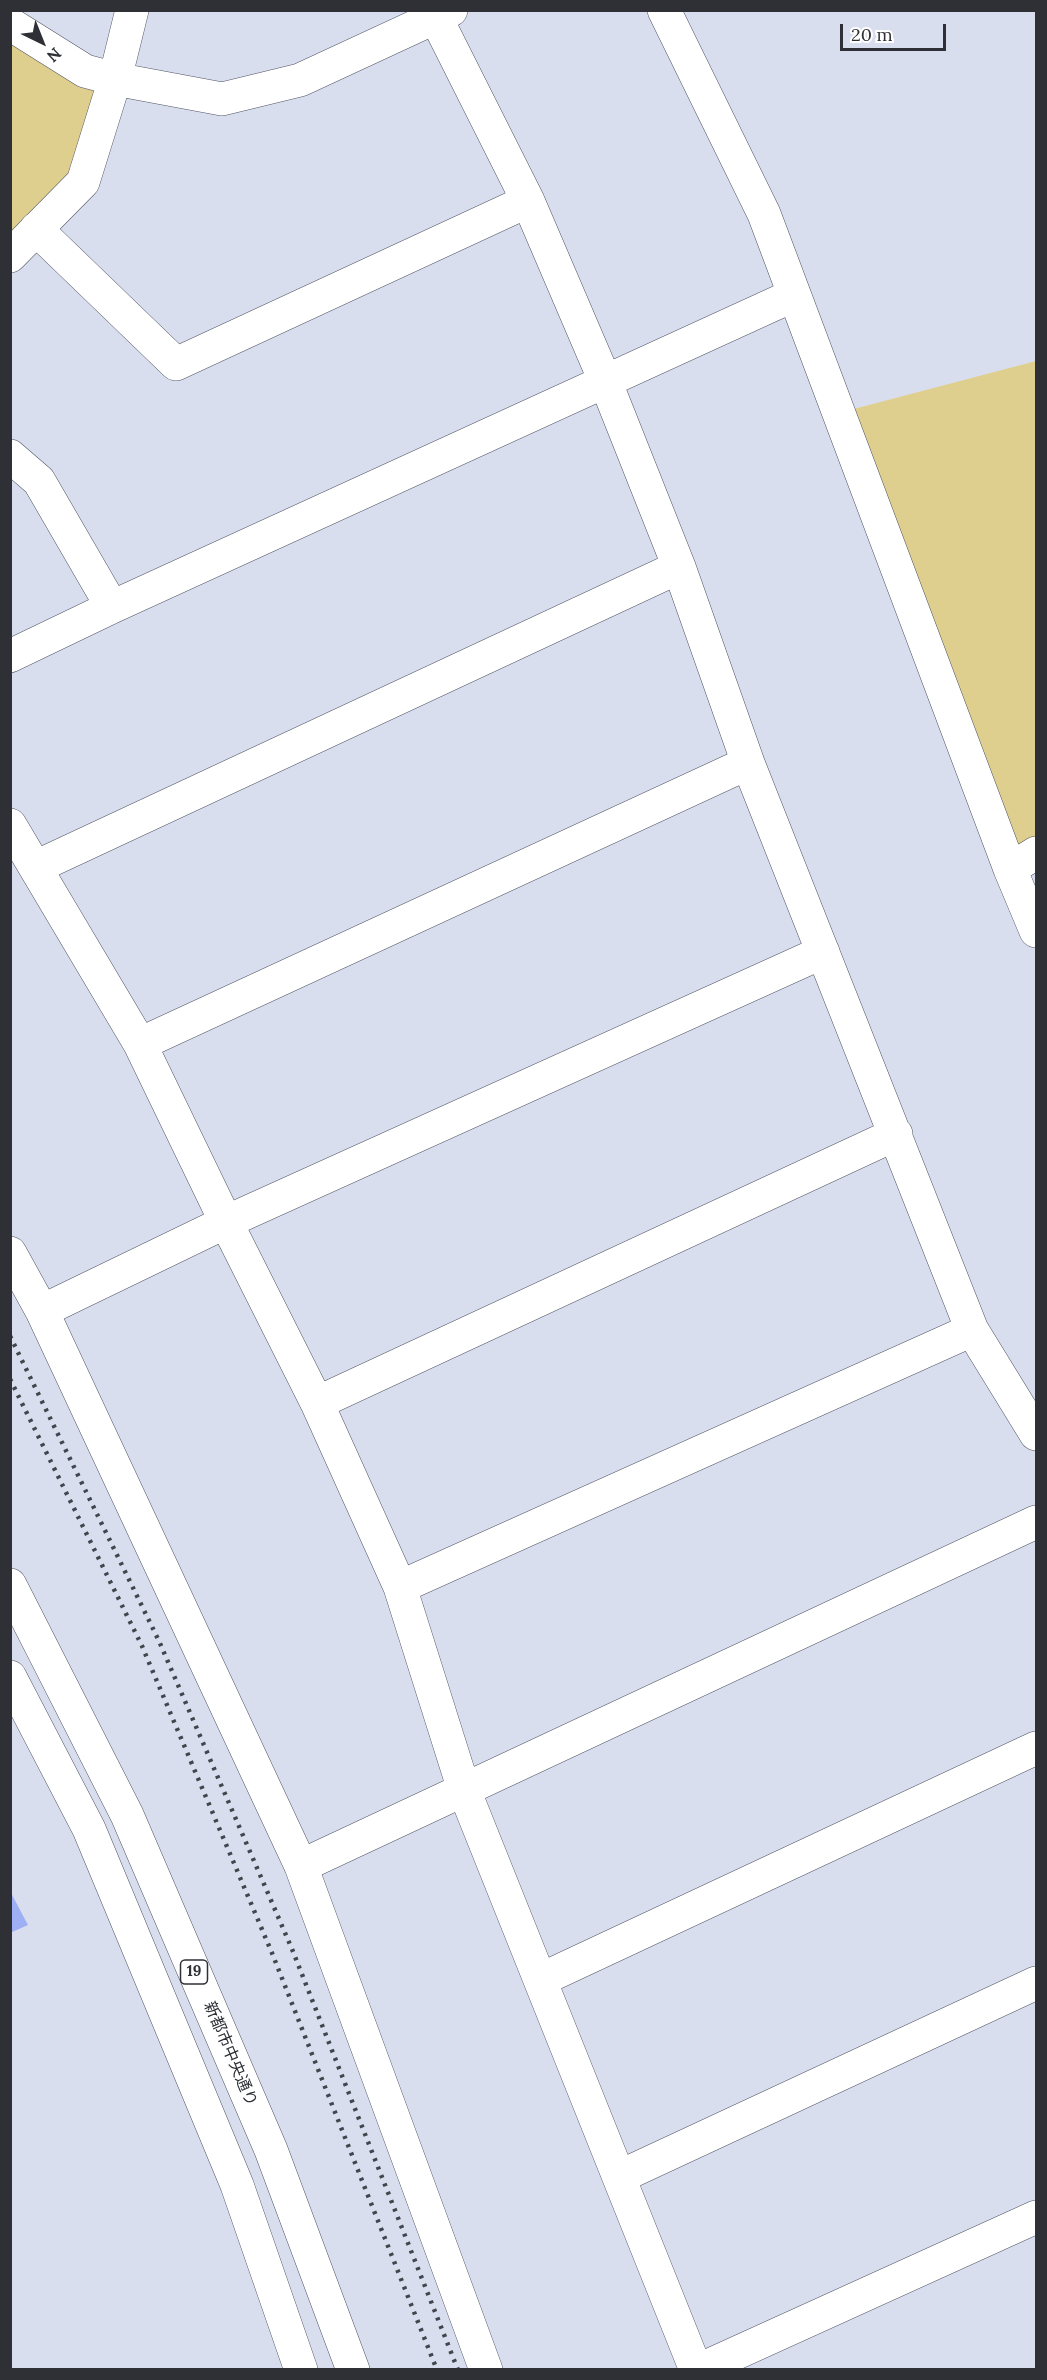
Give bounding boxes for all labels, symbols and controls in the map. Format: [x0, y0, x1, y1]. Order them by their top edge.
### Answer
north arrow [12, 12, 72, 72]
scale bar [843, 12, 950, 50]
text: 20 m [851, 23, 893, 46]
text: N [43, 44, 66, 67]
road number: 19 [180, 1960, 208, 1984]
street label: 新都市中央通り [199, 1999, 261, 2109]

